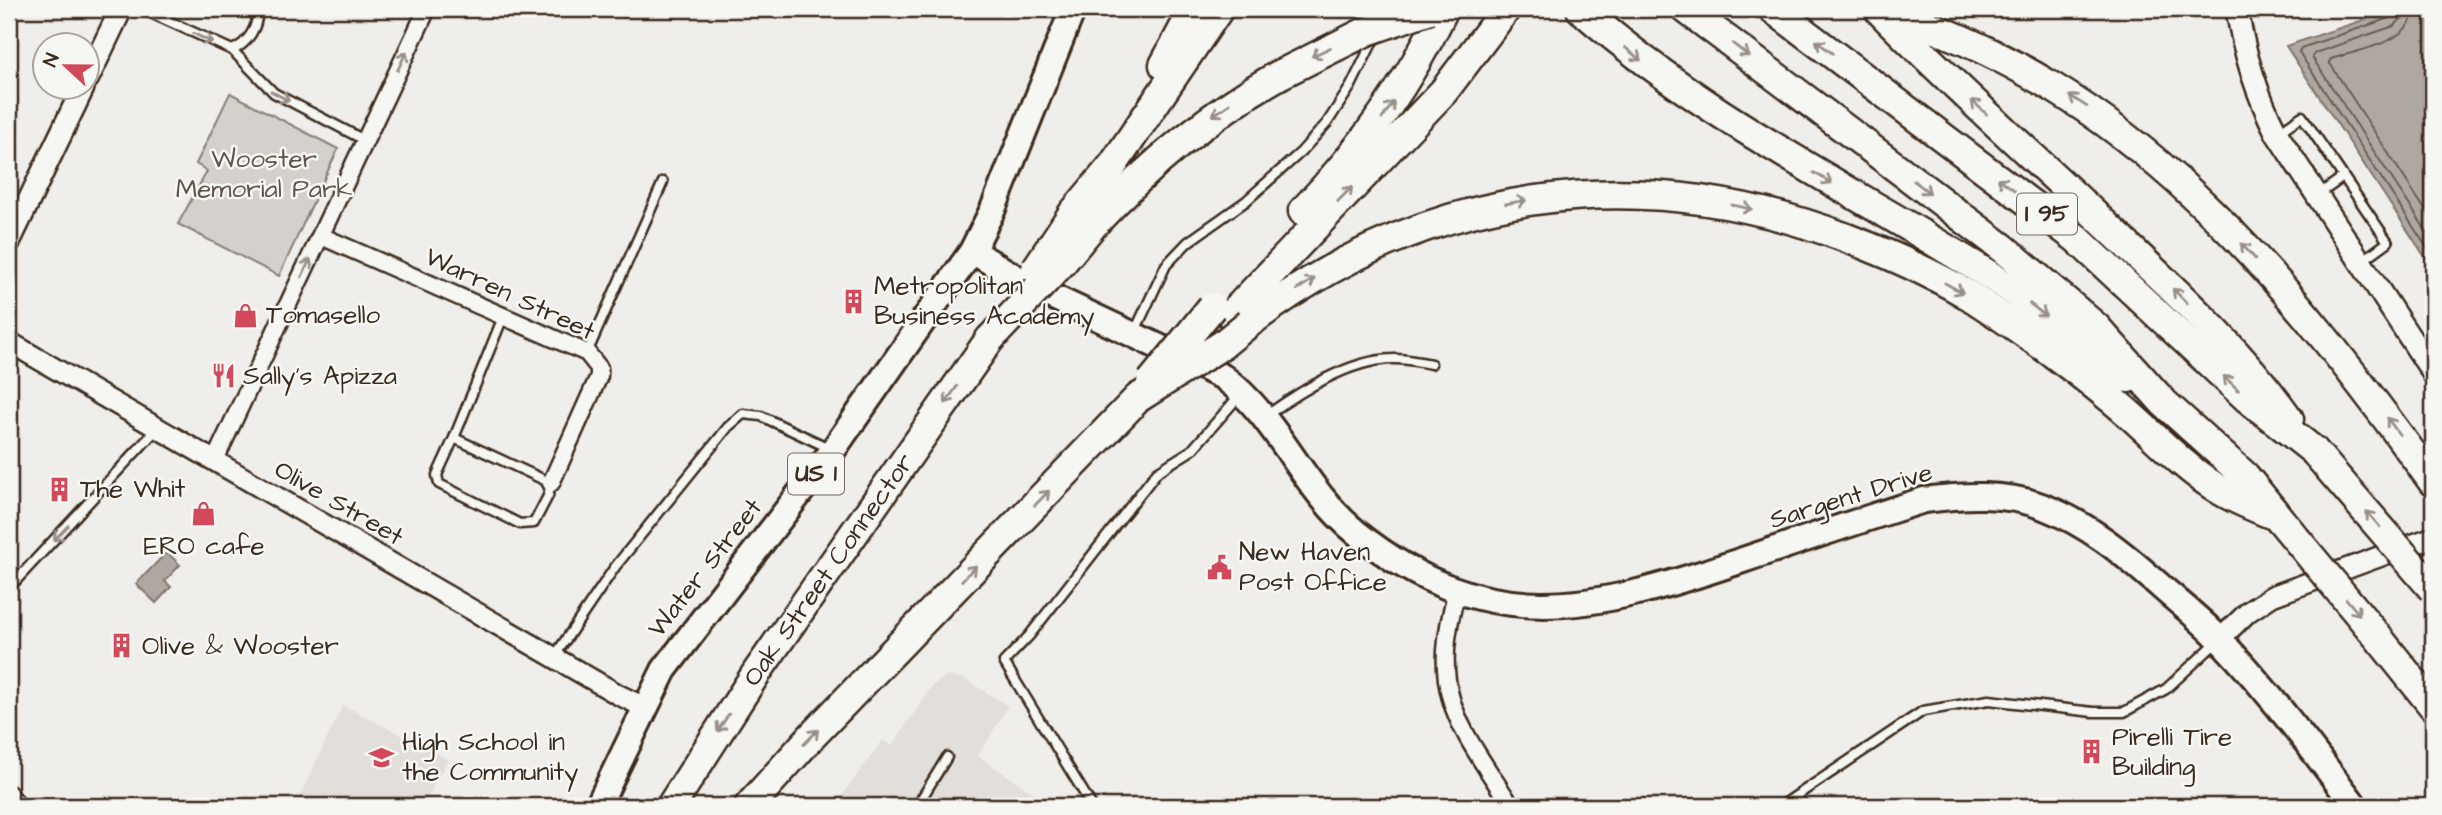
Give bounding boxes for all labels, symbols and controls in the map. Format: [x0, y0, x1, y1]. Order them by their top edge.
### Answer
north arrow [32, 32, 102, 102]
one-way arrow [192, 32, 213, 45]
one-way arrow [1815, 40, 1834, 55]
one-way arrow [1731, 42, 1750, 57]
one-way arrow [1311, 45, 1332, 59]
one-way arrow [1623, 46, 1641, 62]
text: N [37, 50, 66, 71]
one-way arrow [396, 51, 410, 72]
one-way arrow [270, 89, 290, 103]
one-way arrow [2069, 94, 2088, 109]
one-way arrow [1971, 98, 1988, 115]
one-way arrow [1381, 100, 1395, 120]
one-way arrow [1212, 103, 1231, 117]
park label: Wooster Memorial Park [176, 141, 352, 207]
one-way arrow [1813, 171, 1833, 185]
one-way arrow [1997, 177, 2016, 191]
one-way arrow [1912, 180, 1931, 195]
one-way arrow [1337, 186, 1354, 203]
road number: I 95 [2017, 194, 2077, 234]
one-way arrow [1504, 195, 1527, 208]
one-way arrow [1730, 200, 1753, 214]
street label: Warren Street [419, 239, 601, 349]
one-way arrow [2240, 243, 2257, 260]
one-way arrow [300, 257, 313, 279]
place label: Metropolitan Business Academy [874, 268, 1095, 336]
one-way arrow [1295, 277, 1315, 291]
one-way arrow [1943, 282, 1964, 295]
building icon: Metropolitan Business Academy [840, 287, 868, 315]
one-way arrow [2171, 288, 2188, 305]
place label: Tomasello [266, 297, 381, 333]
shop icon: Tomasello [232, 301, 260, 329]
one-way arrow [2028, 303, 2046, 318]
place label: Sally's Apizza [243, 358, 397, 396]
restaurant icon: Sally's Apizza [209, 362, 237, 390]
one-way arrow [2223, 374, 2240, 391]
one-way arrow [944, 385, 958, 404]
one-way arrow [2386, 417, 2400, 436]
street label: Oak Street Connector [734, 446, 923, 693]
street label: Olive Street [268, 452, 411, 555]
road number: US 1 [788, 453, 844, 494]
street label: Sargent Drive [1765, 454, 1937, 540]
place label: The Whit [80, 471, 186, 507]
building icon: The Whit [46, 475, 74, 503]
one-way arrow [1033, 490, 1050, 507]
street label: Water Street [639, 491, 771, 645]
shop icon: ERO cafe [190, 500, 218, 528]
one-way arrow [2365, 510, 2381, 528]
one-way arrow [53, 524, 70, 541]
place label: ERO cafe [144, 528, 264, 564]
place label: New Haven Post Office [1239, 534, 1387, 600]
public building icon: New Haven Post Office [1205, 553, 1233, 581]
one-way arrow [961, 565, 978, 582]
one-way arrow [2345, 598, 2361, 616]
place label: Olive & Wooster [142, 628, 339, 664]
building icon: Olive & Wooster [108, 632, 136, 660]
one-way arrow [716, 713, 731, 732]
place label: Pirelli Tire Building [2112, 719, 2232, 787]
place label: High School in the Community [402, 724, 578, 792]
one-way arrow [803, 729, 820, 746]
building icon: Pirelli Tire Building [2078, 738, 2106, 766]
school or university icon: High School in the Community [368, 743, 396, 771]

